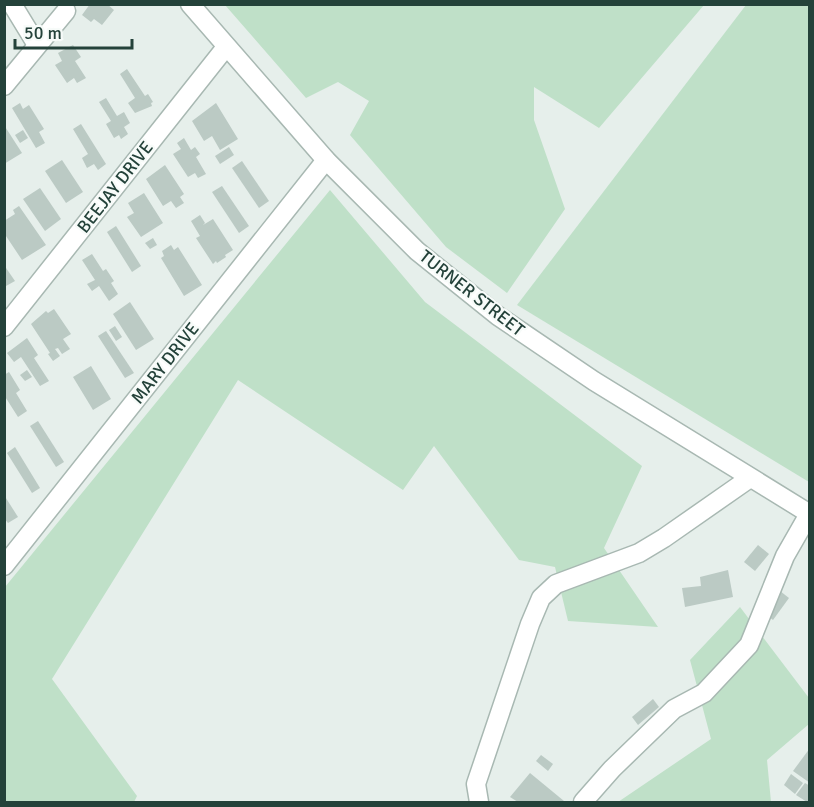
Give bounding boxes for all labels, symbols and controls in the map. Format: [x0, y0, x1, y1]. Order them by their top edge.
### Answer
scale bar [15, 12, 132, 50]
text: 50 m [24, 22, 62, 44]
street label: BEEJAY DRIVE [72, 137, 158, 237]
street label: TURNER STREET [415, 245, 529, 341]
street label: MARY DRIVE [126, 318, 204, 408]

